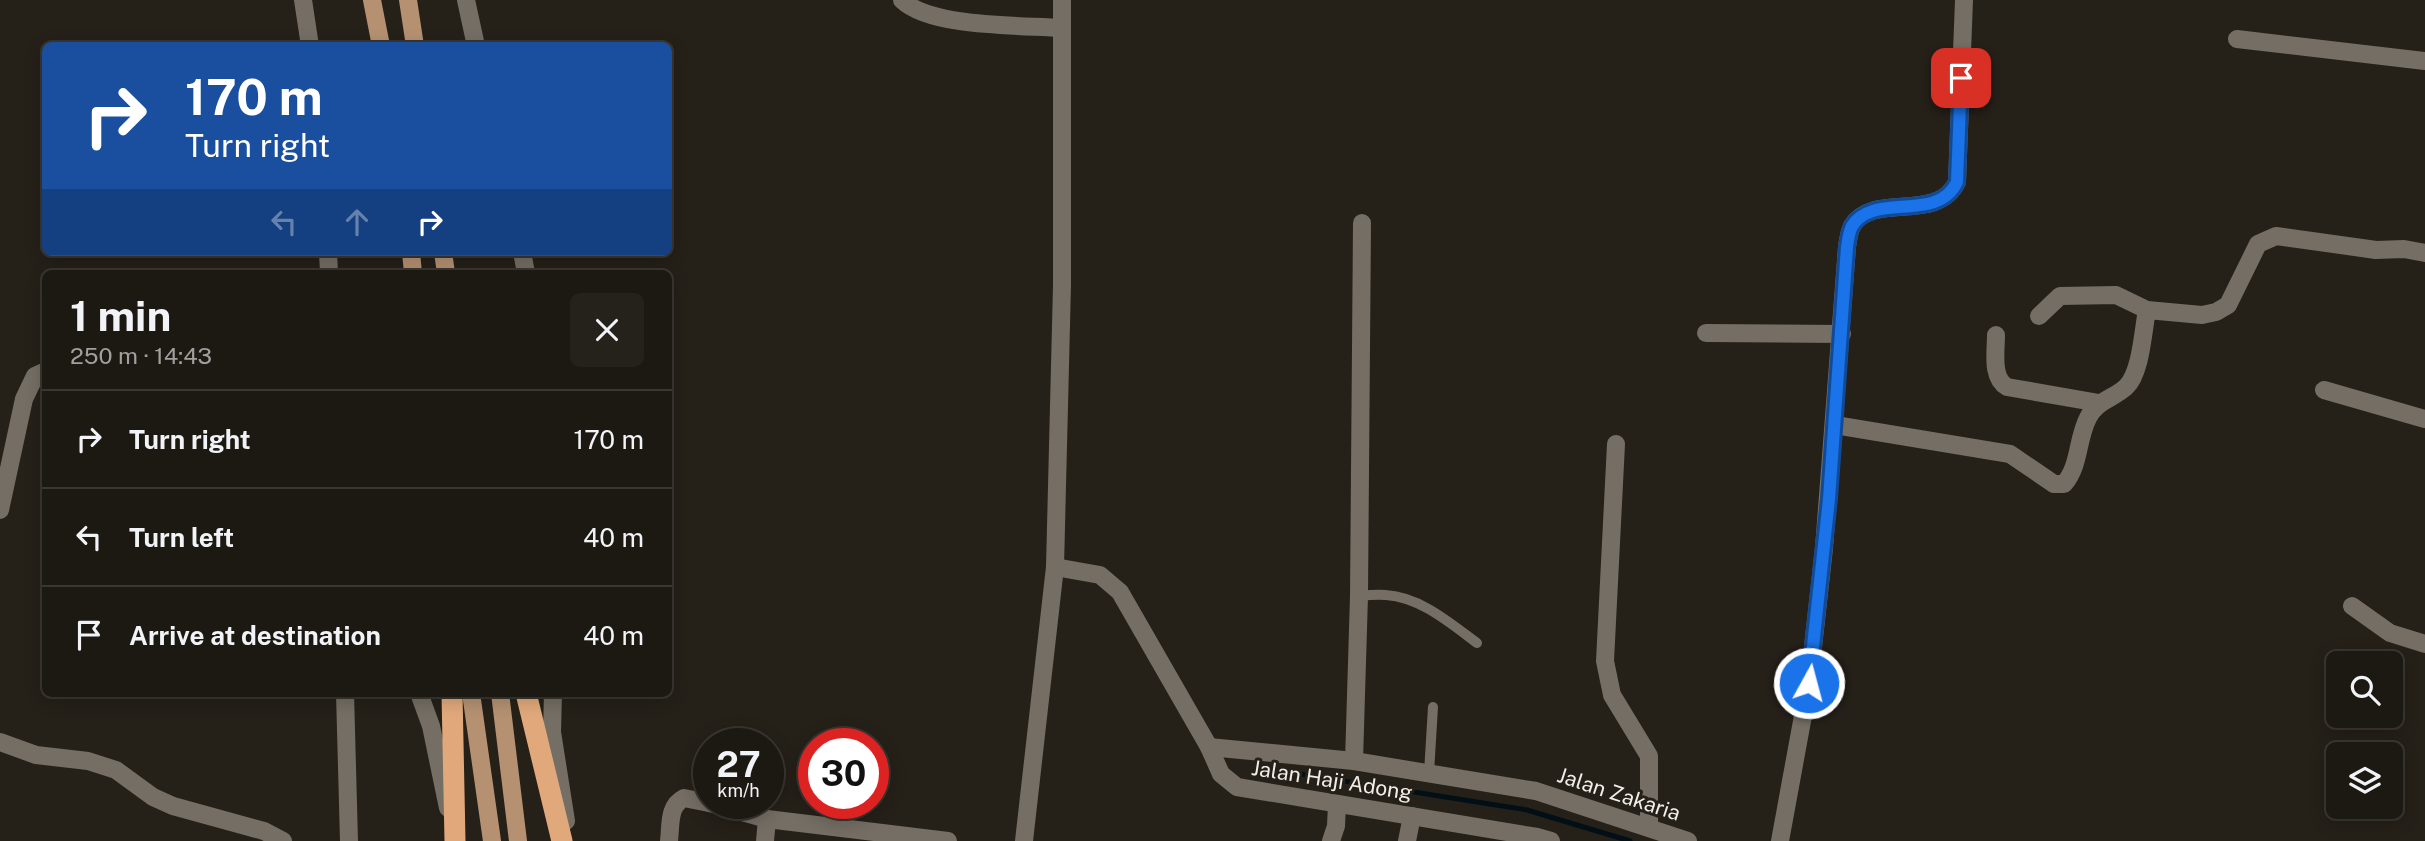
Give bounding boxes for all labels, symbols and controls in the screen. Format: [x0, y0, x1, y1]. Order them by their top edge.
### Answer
pin [1931, 48, 1991, 108]
icon: arrive [1942, 59, 1980, 97]
text: 170 m [185, 68, 323, 126]
icon: right [70, 70, 161, 161]
text: Turn right [185, 127, 330, 164]
icon: left [265, 203, 303, 241]
icon: ahead [338, 203, 376, 241]
icon: right [411, 203, 449, 241]
text: 1 min [70, 291, 171, 340]
button: close [570, 293, 644, 367]
text: 250 m · 14:43 [70, 342, 212, 369]
icon: right [70, 420, 108, 458]
text: Turn right [129, 424, 251, 455]
text: 170 m [574, 424, 644, 455]
icon: left [70, 518, 108, 556]
text: Turn left [129, 522, 234, 553]
text: 40 m [583, 522, 644, 553]
icon: arrive [70, 616, 108, 654]
text: Arrive at destination [129, 620, 381, 651]
text: 40 m [583, 620, 644, 651]
position arrow [1772, 646, 1846, 720]
map controls [2326, 651, 2403, 819]
button: search [2326, 651, 2403, 728]
speed limit sign: 30 [798, 728, 889, 819]
button: layers [2326, 742, 2403, 819]
text: 27 [716, 744, 761, 785]
street label: Jalan Haji Adong [1250, 755, 1414, 805]
street label: Jalan Zakaria [1554, 762, 1684, 826]
text: km/h [717, 780, 760, 801]

